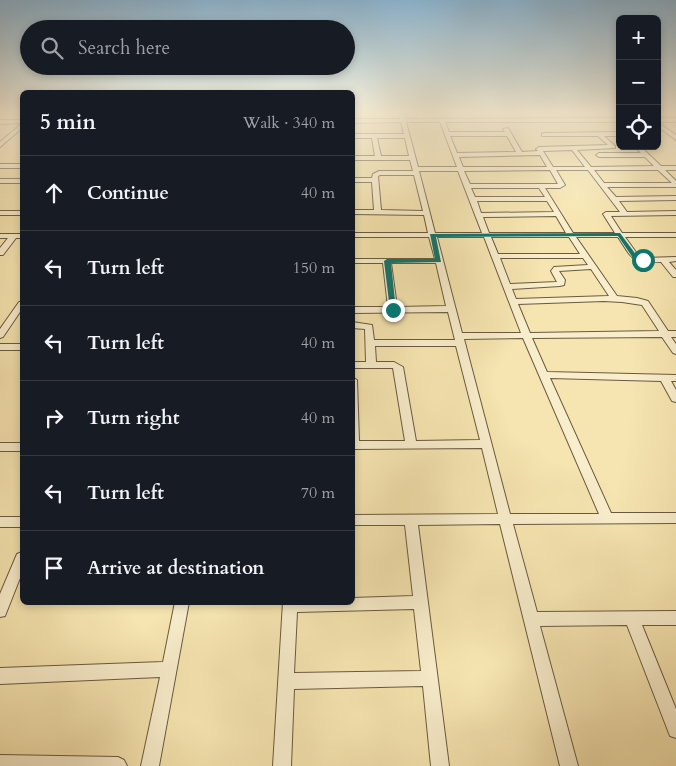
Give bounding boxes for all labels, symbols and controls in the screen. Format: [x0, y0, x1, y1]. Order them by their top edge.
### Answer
map controls [616, 15, 661, 150]
button: + [616, 15, 661, 60]
search box [20, 20, 355, 75]
icon: search [38, 34, 66, 62]
text: Search here [78, 35, 170, 61]
button: − [616, 60, 661, 105]
button: locate [616, 105, 661, 150]
text: 5 min [40, 108, 96, 137]
text: Walk · 340 m [243, 112, 335, 134]
icon: ahead [40, 179, 68, 207]
text: Continue [87, 180, 169, 206]
text: 40 m [301, 182, 335, 204]
route start [632, 249, 655, 272]
icon: left [40, 254, 68, 282]
text: Turn left [87, 255, 164, 281]
text: 150 m [293, 257, 335, 279]
route end [382, 299, 405, 322]
icon: left [40, 329, 68, 357]
text: Turn left [87, 330, 164, 356]
text: 40 m [301, 332, 335, 354]
icon: right [40, 404, 68, 432]
text: Turn right [87, 405, 179, 431]
text: 40 m [301, 407, 335, 429]
icon: left [40, 479, 68, 507]
text: Turn left [87, 480, 164, 506]
text: 70 m [301, 482, 335, 504]
icon: arrive [40, 554, 68, 582]
text: Arrive at destination [87, 555, 264, 581]

